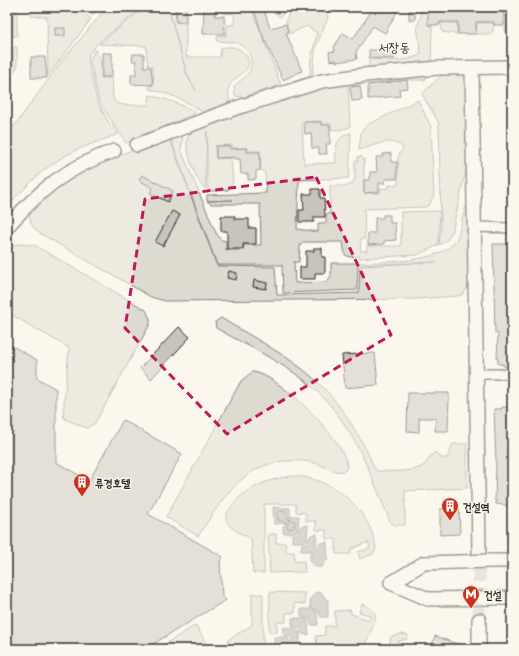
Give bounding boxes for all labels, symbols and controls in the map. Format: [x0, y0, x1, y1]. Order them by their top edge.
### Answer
district label: 서장동 [378, 37, 410, 56]
building icon: 류경호텔 [72, 472, 92, 497]
place label: 류경호텔 [95, 474, 131, 491]
building icon: 건설역 [440, 496, 460, 521]
place label: 건설역 [463, 498, 490, 515]
metro station icon: 건설 [461, 584, 481, 609]
place label: 건설 [484, 586, 502, 603]

